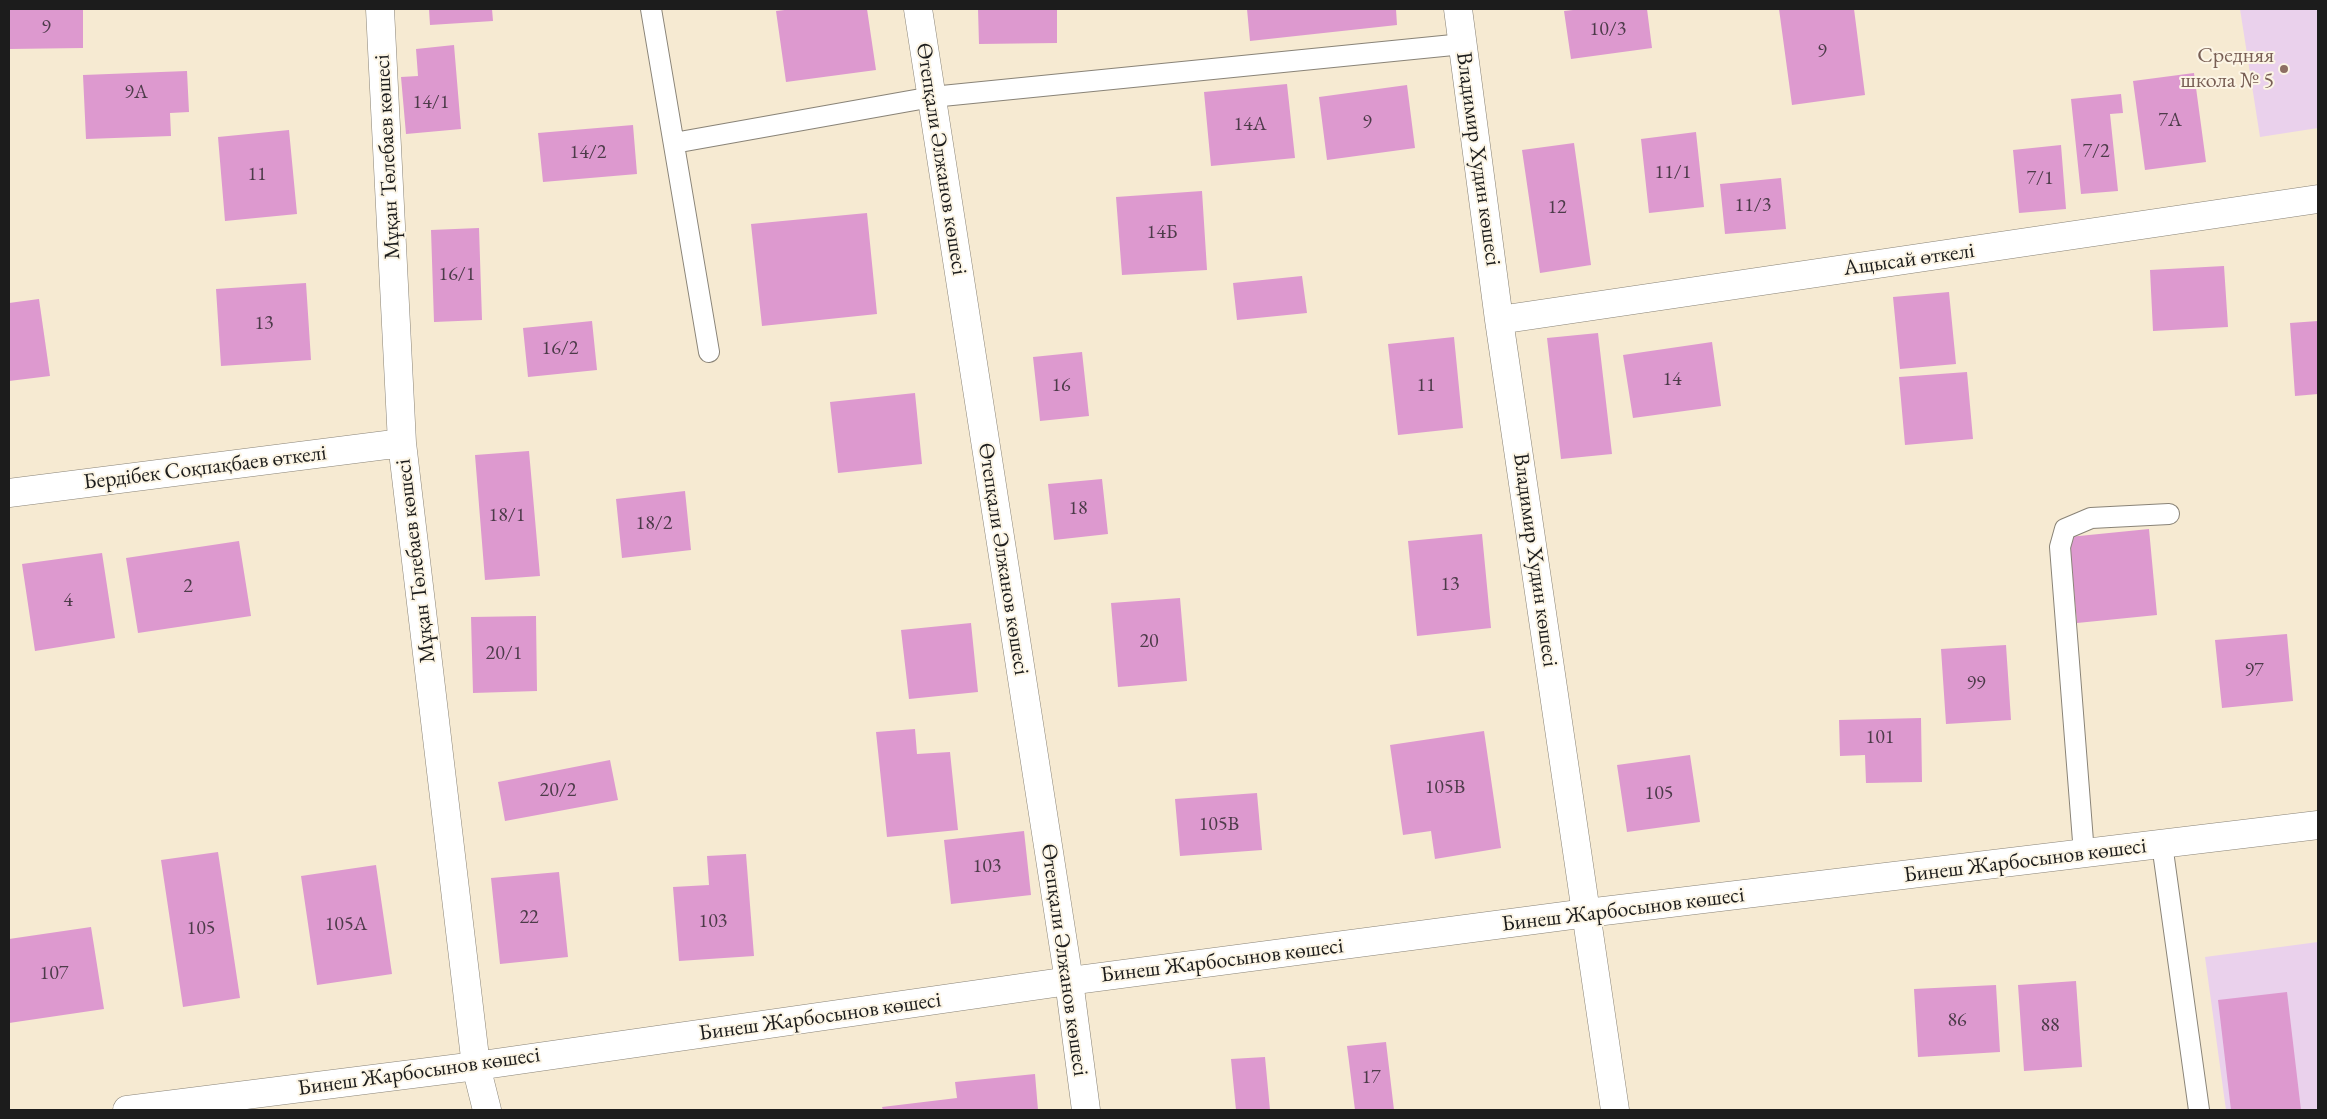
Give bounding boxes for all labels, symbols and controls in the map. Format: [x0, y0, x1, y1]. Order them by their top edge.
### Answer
house number: 9 [41, 16, 51, 40]
house number: 10/3 [1590, 18, 1626, 42]
house number: 9 [1817, 40, 1827, 64]
street label: Өтепқали Әлжанов көшесі [910, 41, 972, 277]
place label: Средняя школа № 5 [2181, 43, 2274, 94]
street label: Владимир Худин көшесі [1450, 50, 1506, 268]
street label: Мұқан Төлебаев көшесі [369, 54, 407, 260]
marker: Средняя школа № 5 [2278, 63, 2290, 75]
house number: 9А [124, 81, 148, 105]
house number: 14/1 [413, 91, 449, 115]
house number: 7А [2158, 109, 2182, 133]
house number: 9 [1362, 111, 1372, 135]
house number: 14А [1233, 113, 1267, 137]
house number: 7/2 [2082, 140, 2110, 164]
house number: 14/2 [570, 141, 606, 165]
house number: 11/1 [1655, 161, 1691, 185]
house number: 11 [247, 163, 267, 187]
house number: 7/1 [2026, 167, 2054, 191]
house number: 11/3 [1735, 194, 1771, 218]
house number: 12 [1547, 196, 1567, 220]
house number: 14Б [1147, 221, 1177, 245]
street label: Ащысай өткелі [1842, 238, 1976, 282]
house number: 16/1 [439, 263, 475, 287]
house number: 13 [254, 312, 274, 336]
house number: 16/2 [542, 337, 578, 361]
house number: 14 [1662, 368, 1682, 392]
house number: 16 [1051, 374, 1071, 398]
house number: 11 [1416, 374, 1436, 398]
street label: Бердібек Соқпақбаев өткелі [82, 440, 328, 496]
street label: Өтепқали Әлжанов көшесі [972, 441, 1034, 677]
street label: Владимир Худин көшесі [1507, 451, 1563, 669]
street label: Мұқан Төлебаев көшесі [390, 458, 442, 664]
house number: 18 [1068, 497, 1088, 521]
house number: 18/1 [489, 504, 525, 528]
house number: 18/2 [636, 512, 672, 536]
house number: 13 [1440, 573, 1460, 597]
house number: 2 [183, 575, 193, 599]
house number: 4 [63, 589, 73, 613]
house number: 20 [1139, 630, 1159, 654]
house number: 20/1 [486, 642, 522, 666]
house number: 97 [2244, 659, 2264, 683]
house number: 99 [1966, 672, 1986, 696]
house number: 101 [1866, 726, 1894, 750]
house number: 105В [1425, 776, 1465, 800]
house number: 20/2 [540, 779, 576, 803]
house number: 105 [1645, 782, 1673, 806]
house number: 105В [1199, 813, 1239, 837]
street label: Бинеш Жарбосынов көшесі [1902, 833, 2148, 889]
street label: Өтепқали Әлжанов көшесі [1035, 842, 1093, 1078]
house number: 103 [973, 855, 1001, 879]
street label: Бинеш Жарбосынов көшесі [1500, 882, 1746, 938]
house number: 22 [519, 906, 539, 930]
house number: 103 [699, 910, 727, 934]
house number: 105А [325, 913, 367, 937]
house number: 105 [187, 917, 215, 941]
street label: Бинеш Жарбосынов көшесі [1099, 933, 1345, 989]
house number: 107 [40, 962, 68, 986]
street label: Бинеш Жарбосынов көшесі [697, 987, 943, 1047]
house number: 86 [1947, 1009, 1967, 1033]
house number: 88 [2040, 1014, 2060, 1038]
street label: Бинеш Жарбосынов көшесі [296, 1042, 542, 1102]
house number: 17 [1361, 1066, 1381, 1090]

